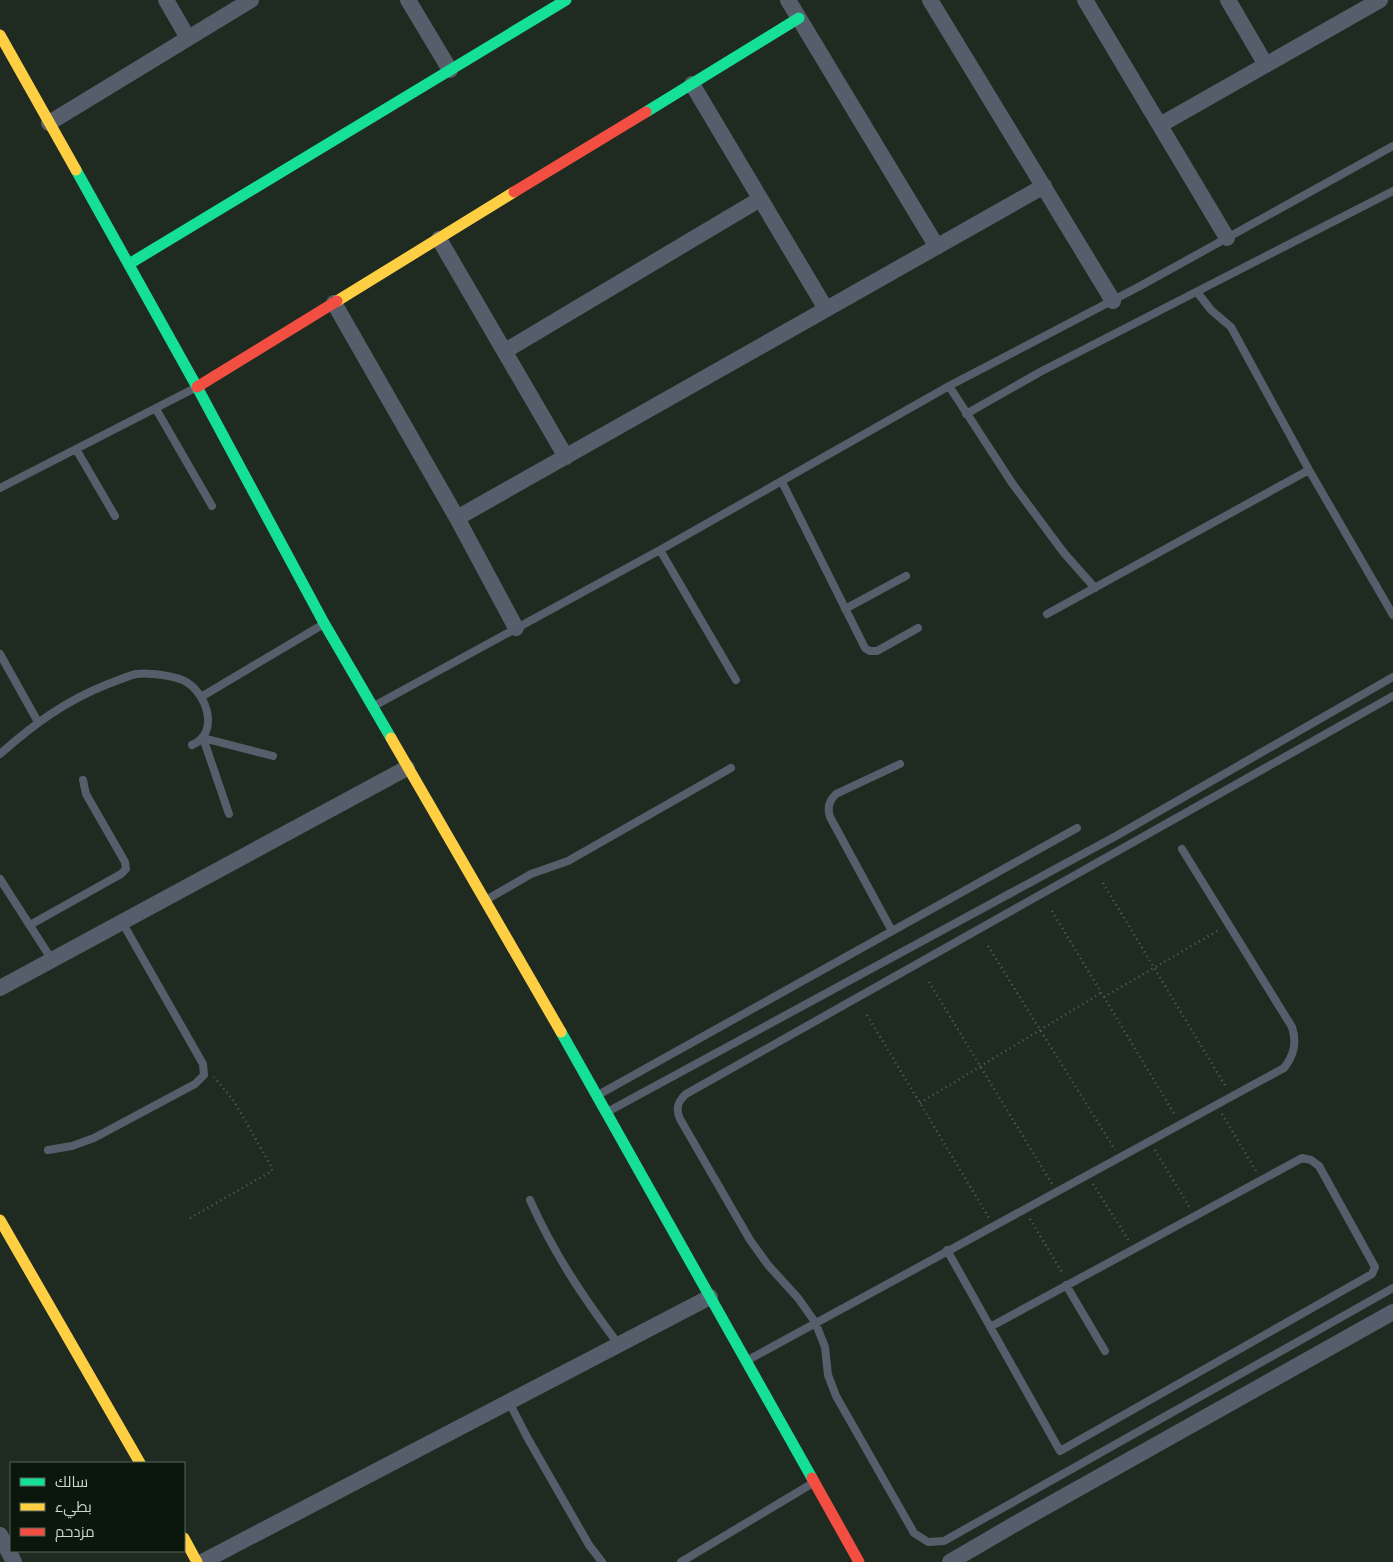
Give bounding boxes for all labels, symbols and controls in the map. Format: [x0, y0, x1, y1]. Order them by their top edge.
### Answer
legend [10, 1462, 185, 1552]
text: سالك [55, 1473, 88, 1491]
text: بطيء [55, 1498, 92, 1519]
text: مزدحم [55, 1523, 95, 1542]

